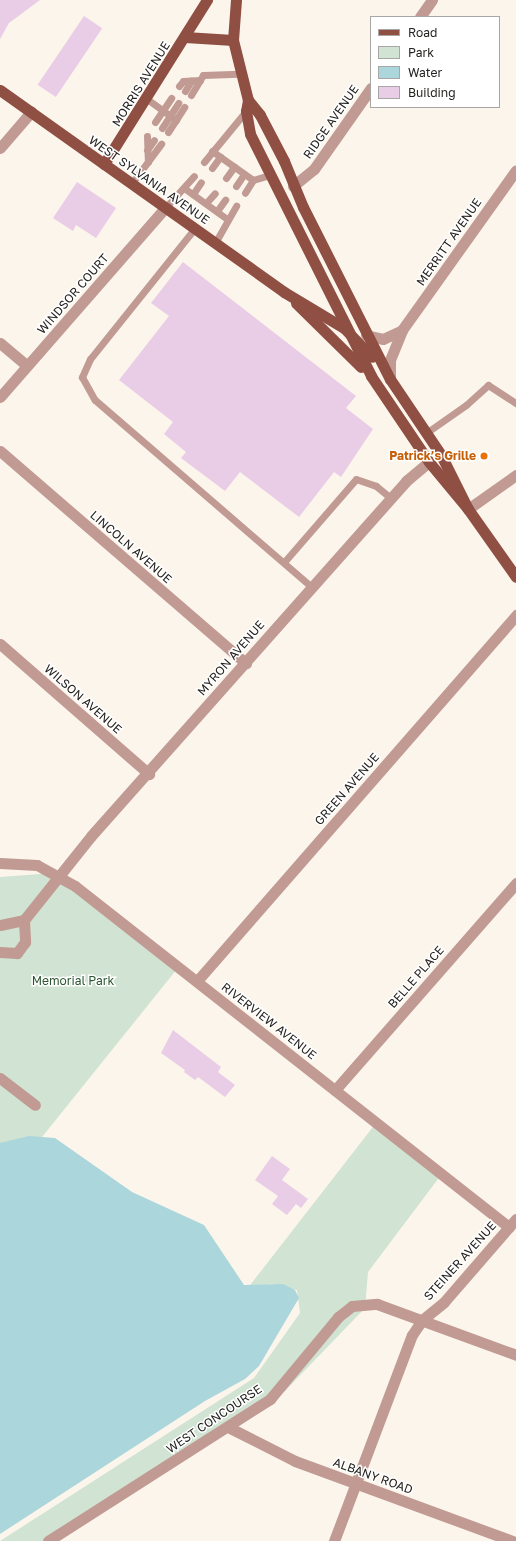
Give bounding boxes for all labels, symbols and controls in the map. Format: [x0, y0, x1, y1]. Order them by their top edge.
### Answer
legend [370, 16, 500, 108]
text: Road [408, 25, 437, 40]
street label: MORRIS AVENUE [109, 39, 173, 129]
text: Park [408, 45, 434, 60]
text: Water [408, 65, 442, 80]
street label: RIDGE AVENUE [300, 82, 362, 162]
text: Building [408, 85, 456, 100]
street label: WEST SYLVANIA AVENUE [86, 133, 212, 227]
street label: MERRITT AVENUE [413, 195, 485, 289]
street label: WINDSOR COURT [34, 251, 112, 337]
place label: Patrick’s Grille [389, 449, 476, 463]
marker: Patrick’s Grille [479, 451, 489, 461]
street label: LINCOLN AVENUE [87, 508, 175, 586]
street label: MYRON AVENUE [195, 618, 267, 698]
street label: WILSON AVENUE [41, 661, 125, 737]
street label: GREEN AVENUE [312, 750, 382, 828]
street label: BELLE PLACE [385, 943, 447, 1011]
park label: Memorial Park [32, 974, 114, 988]
street label: RIVERVIEW AVENUE [219, 980, 319, 1062]
street label: STEINER AVENUE [421, 1219, 499, 1303]
street label: WEST CONCOURSE [164, 1382, 264, 1456]
street label: ALBANY ROAD [331, 1455, 415, 1497]

